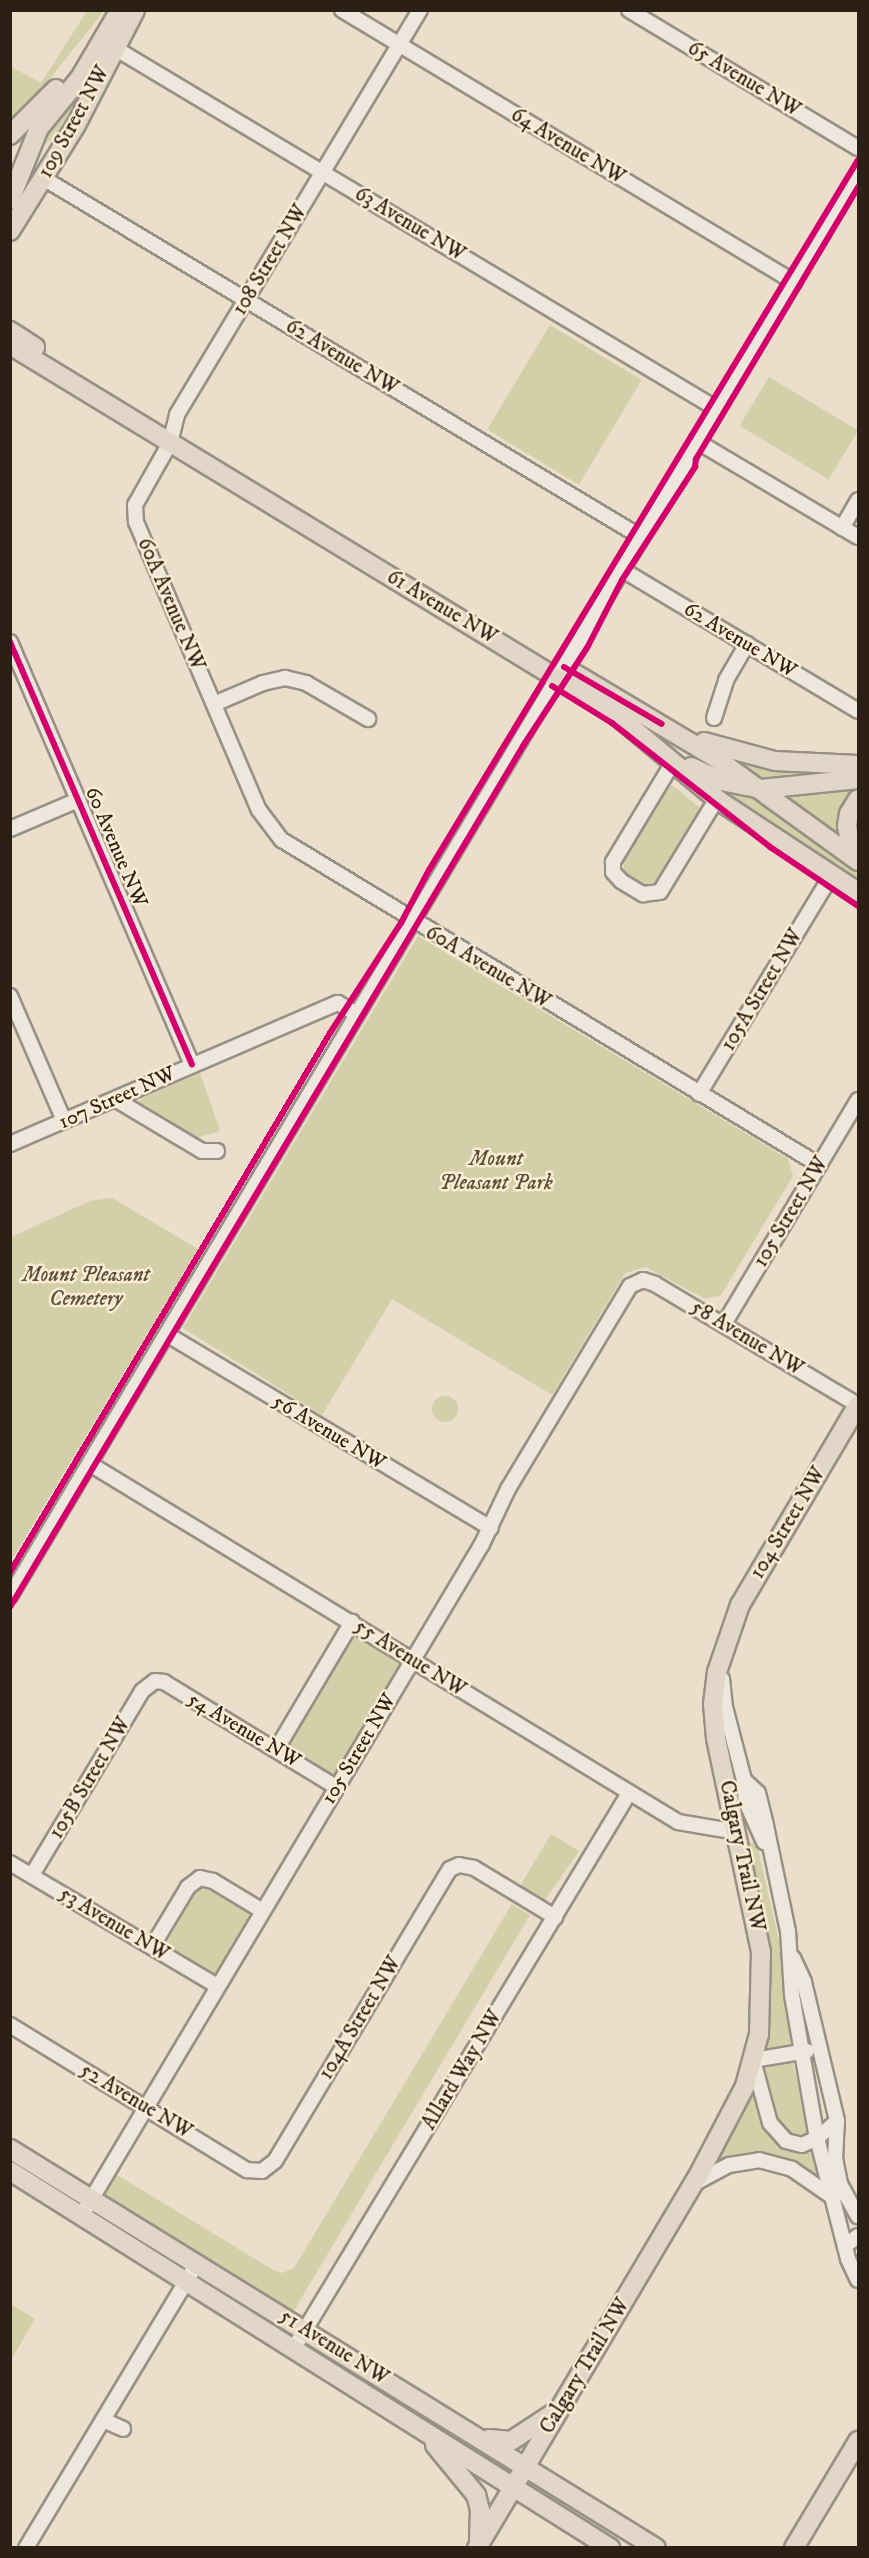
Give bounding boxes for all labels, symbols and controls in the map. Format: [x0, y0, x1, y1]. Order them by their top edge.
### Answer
street label: 65 Avenue NW [683, 35, 805, 123]
street label: 109 Street NW [33, 61, 115, 183]
street label: 64 Avenue NW [506, 102, 630, 190]
street label: 63 Avenue NW [350, 181, 470, 267]
street label: 108 Street NW [227, 200, 313, 320]
street label: 62 Avenue NW [281, 313, 403, 401]
street label: 60A Avenue NW [132, 534, 210, 674]
street label: 61 Avenue NW [382, 564, 502, 650]
street label: 62 Avenue NW [679, 596, 801, 684]
street label: 60 Avenue NW [79, 783, 153, 911]
street label: 60A Avenue NW [421, 920, 555, 1014]
street label: 105A Street NW [716, 924, 808, 1056]
street label: 107 Street NW [55, 1061, 179, 1135]
park label: Mount Pleasant Park [439, 1146, 553, 1196]
street label: 105 Street NW [748, 1152, 834, 1272]
park label: Mount Pleasant Cemetery [22, 1262, 150, 1312]
street label: 58 Avenue NW [686, 1295, 808, 1381]
street label: 56 Avenue NW [268, 1388, 390, 1476]
street label: 104 Street NW [745, 1462, 831, 1584]
street label: 55 Avenue NW [350, 1614, 470, 1702]
street label: 54 Avenue NW [183, 1686, 305, 1774]
street label: 105 Street NW [316, 1689, 402, 1809]
street label: 105B Street NW [44, 1712, 136, 1844]
street label: Calgary Trail NW [714, 1778, 770, 1934]
street label: 53 Avenue NW [54, 1881, 174, 1967]
street label: 104A Street NW [313, 1952, 407, 2084]
street label: Allard Way NW [416, 2006, 508, 2134]
street label: 52 Avenue NW [75, 2058, 197, 2144]
street label: Calgary Trail NW [535, 2294, 635, 2438]
street label: 51 Avenue NW [275, 2303, 393, 2391]

